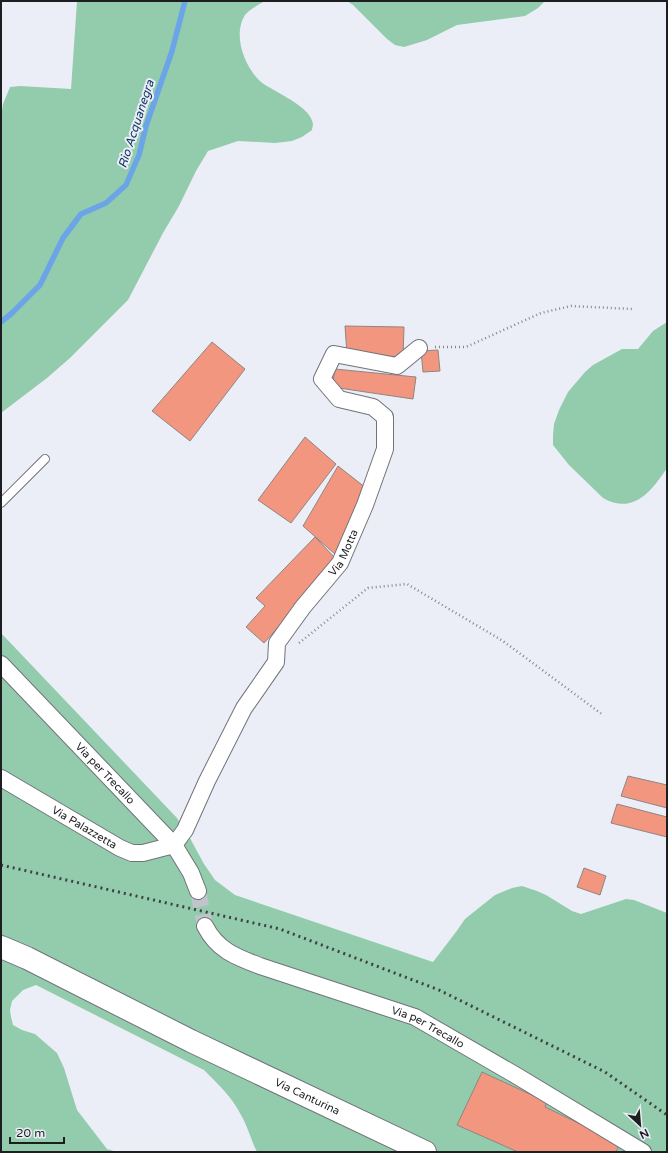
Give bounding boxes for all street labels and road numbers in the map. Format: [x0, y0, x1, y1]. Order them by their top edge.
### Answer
street label: Via Motta [326, 527, 361, 579]
street label: Via per Trecallo [73, 740, 138, 807]
street label: Via Palazzetta [49, 803, 119, 852]
street label: Via per Trecallo [390, 1004, 467, 1051]
street label: Via Canturina [273, 1076, 342, 1118]

